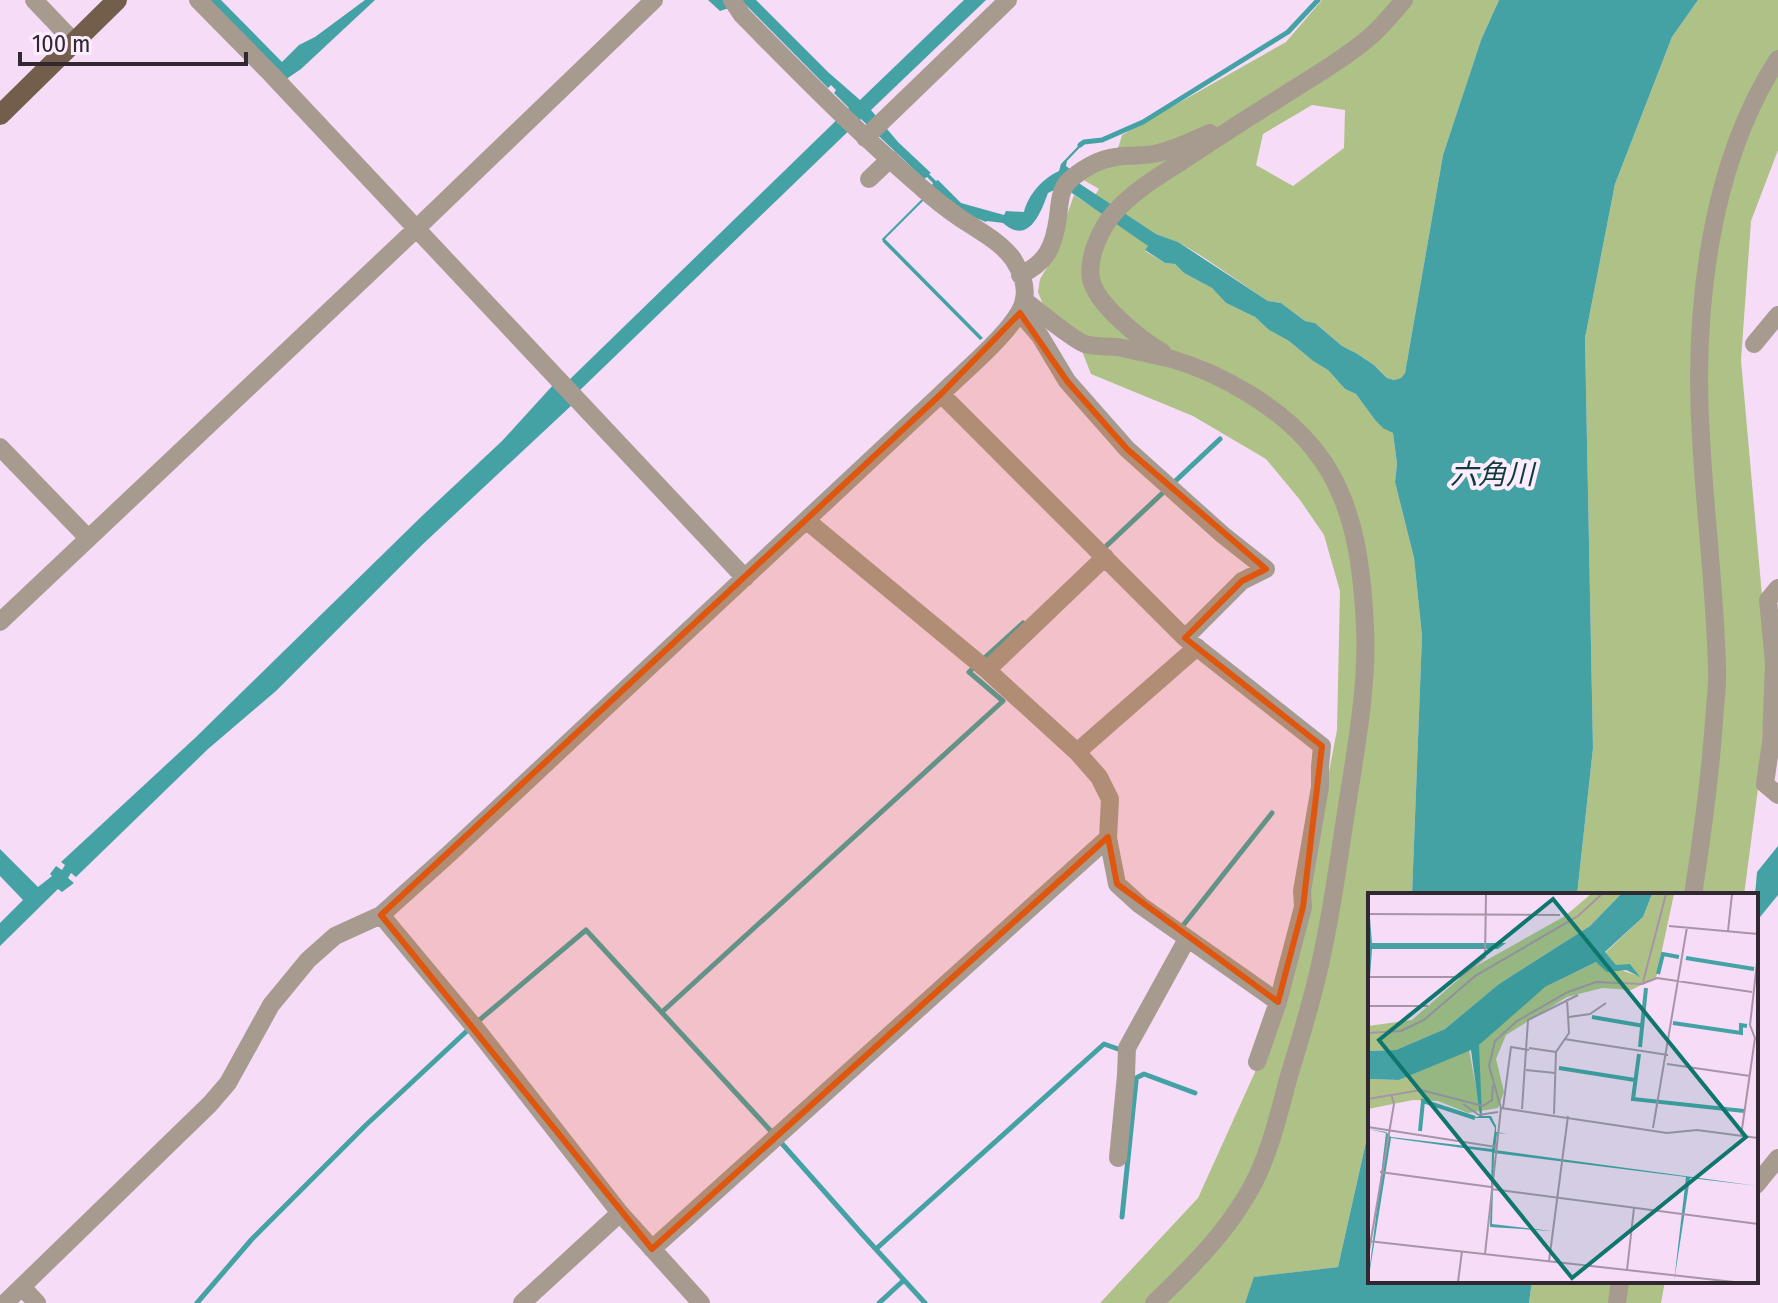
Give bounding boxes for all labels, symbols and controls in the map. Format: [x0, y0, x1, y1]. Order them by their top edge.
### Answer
scale bar [20, 16, 246, 66]
text: 100 m [32, 30, 90, 58]
water label: 六角川 [1450, 458, 1537, 491]
inset map [1368, 893, 1758, 1283]

